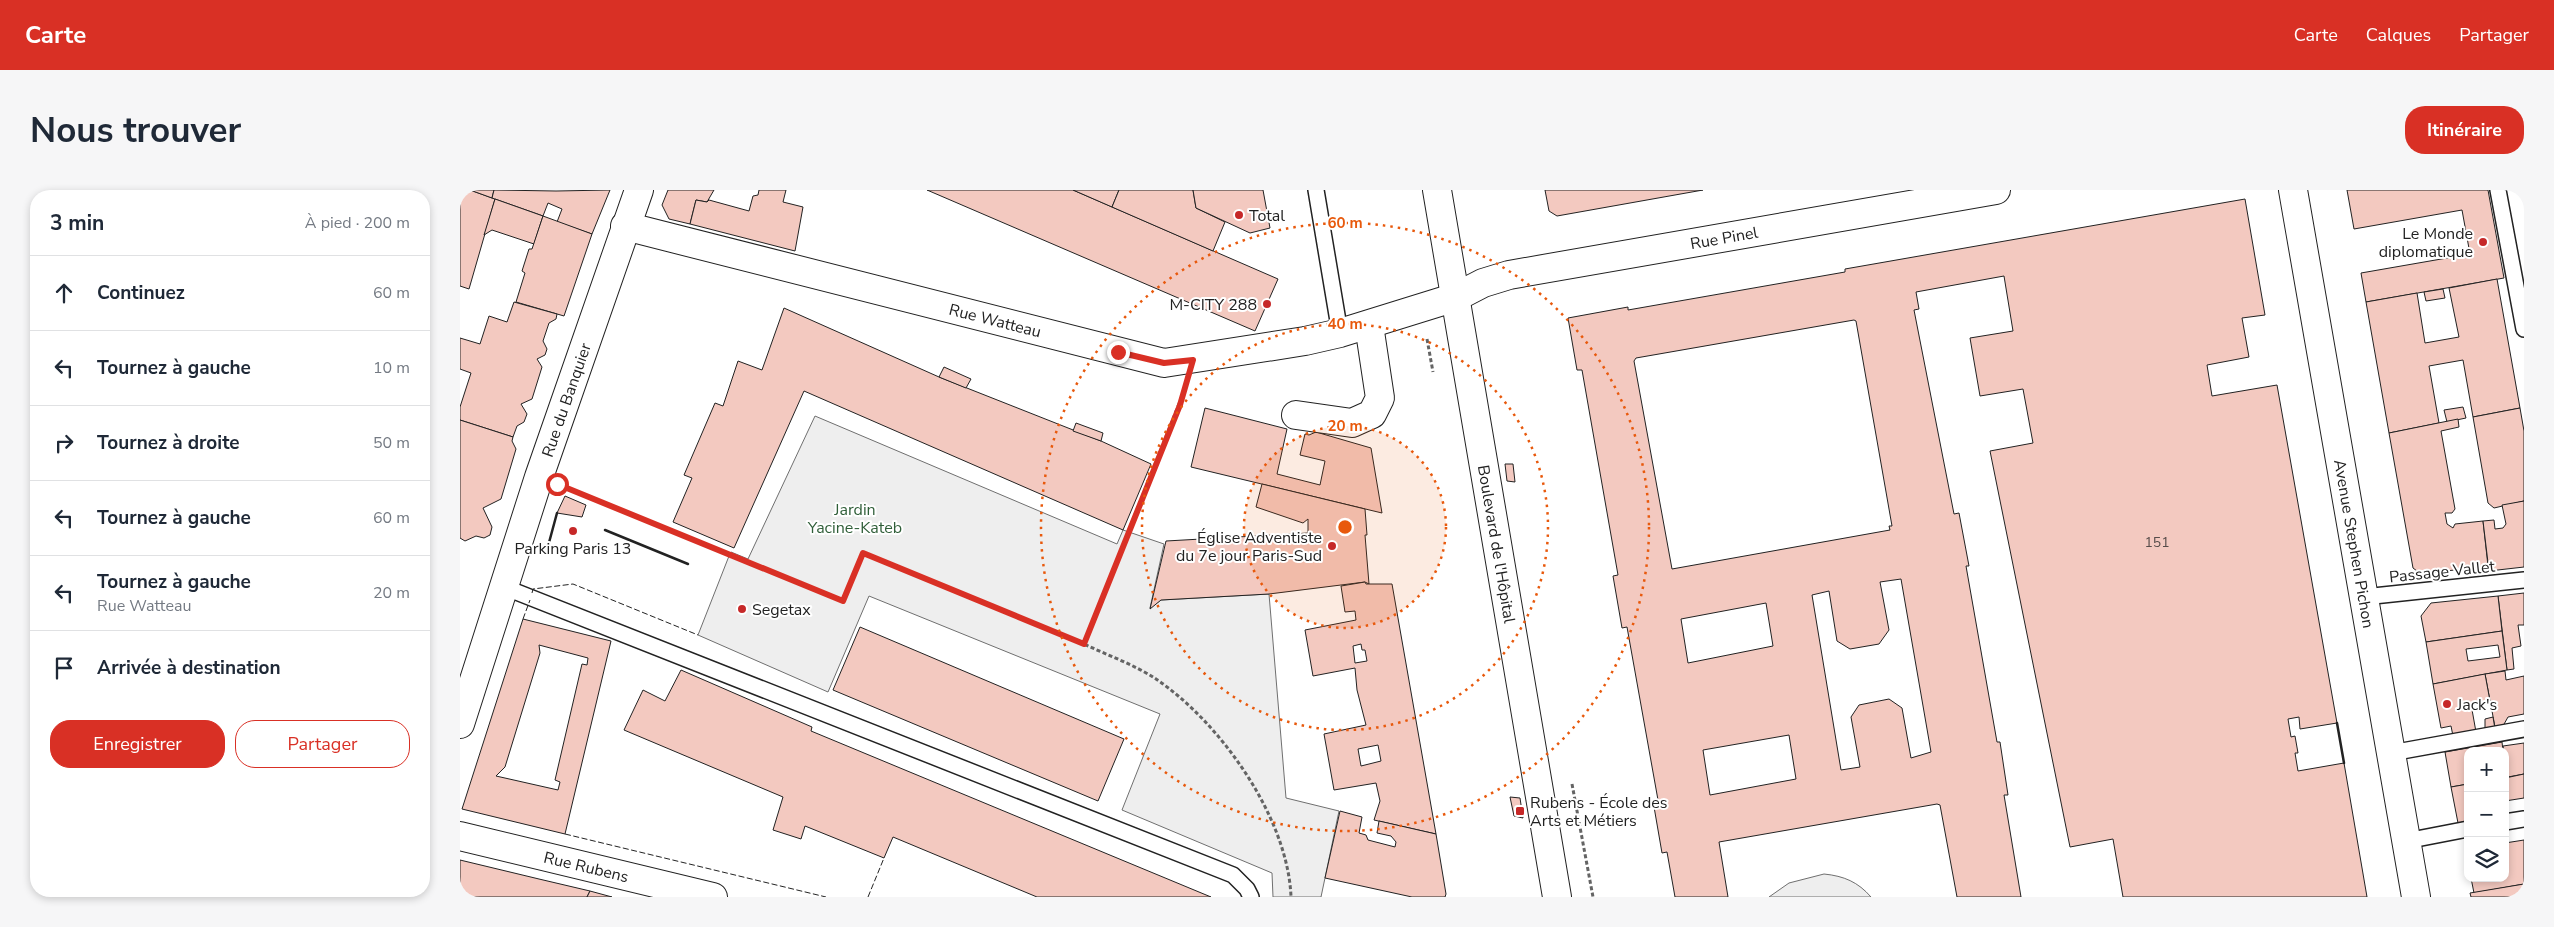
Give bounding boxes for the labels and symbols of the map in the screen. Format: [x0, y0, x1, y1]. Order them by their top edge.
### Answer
place label: Total [1249, 205, 1285, 227]
marker: Total [1233, 209, 1245, 221]
text: 60 m [1327, 213, 1363, 233]
street label: Rue Pinel [1688, 222, 1760, 255]
place label: Le Monde diplomatique [2379, 223, 2473, 263]
marker: Le Monde diplomatique [2477, 236, 2489, 248]
place label: M-CITY 288 [1169, 294, 1257, 316]
marker: M-CITY 288 [1261, 298, 1273, 310]
street label: Rue Watteau [947, 299, 1043, 343]
text: 40 m [1327, 314, 1363, 334]
street label: Rue du Banquier [537, 340, 597, 460]
route end [1107, 341, 1130, 364]
text: 20 m [1327, 416, 1363, 436]
street label: Avenue Stephen Pichon [2328, 458, 2379, 630]
street label: Boulevard de l'Hôpital [1472, 463, 1520, 625]
route start [546, 473, 569, 496]
park label: Jardin Yacine-Kateb [807, 499, 902, 539]
centre of rings [1336, 518, 1354, 536]
marker: Parking Paris 13 [567, 525, 579, 537]
place label: Église Adventiste du 7e jour Paris-Sud [1176, 527, 1322, 567]
house number: 151 [2144, 533, 2170, 552]
place label: Parking Paris 13 [515, 538, 631, 560]
marker: Église Adventiste du 7e jour Paris-Sud [1326, 540, 1338, 552]
street label: Passage Vallet [2388, 555, 2496, 588]
place label: Segetax [752, 599, 811, 621]
marker: Segetax [736, 603, 748, 615]
place label: Jack's [2456, 694, 2497, 716]
marker: Jack's [2441, 698, 2453, 710]
place label: Rubens - École des Arts et Métiers [1530, 792, 1668, 832]
marker: Rubens - École des Arts et Métiers [1514, 805, 1526, 817]
street label: Rue Rubens [541, 847, 631, 888]

